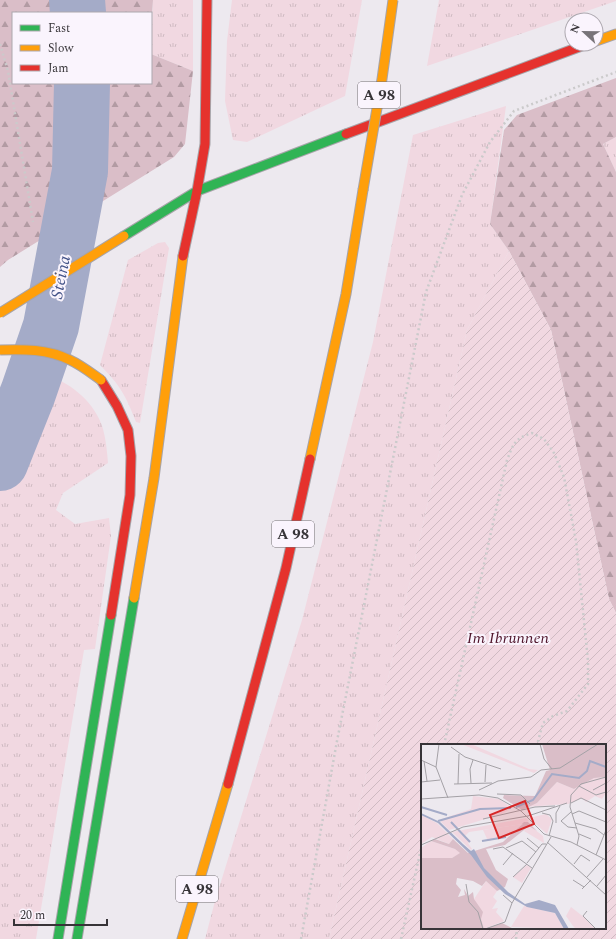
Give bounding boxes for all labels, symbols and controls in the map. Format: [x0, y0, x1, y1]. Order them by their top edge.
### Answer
legend [12, 12, 152, 84]
north arrow [564, 12, 604, 52]
text: Fast [48, 19, 70, 38]
text: N [566, 21, 585, 36]
text: Slow [48, 39, 74, 58]
text: Jam [48, 59, 69, 78]
road number: A 98 [358, 82, 400, 108]
water label: Steina [44, 253, 78, 301]
road number: A 98 [272, 521, 314, 547]
park label: Im Ibrunnen [467, 626, 550, 650]
inset map [421, 744, 606, 929]
road number: A 98 [176, 876, 218, 902]
scale bar [14, 901, 107, 927]
text: 20 m [20, 906, 45, 925]

